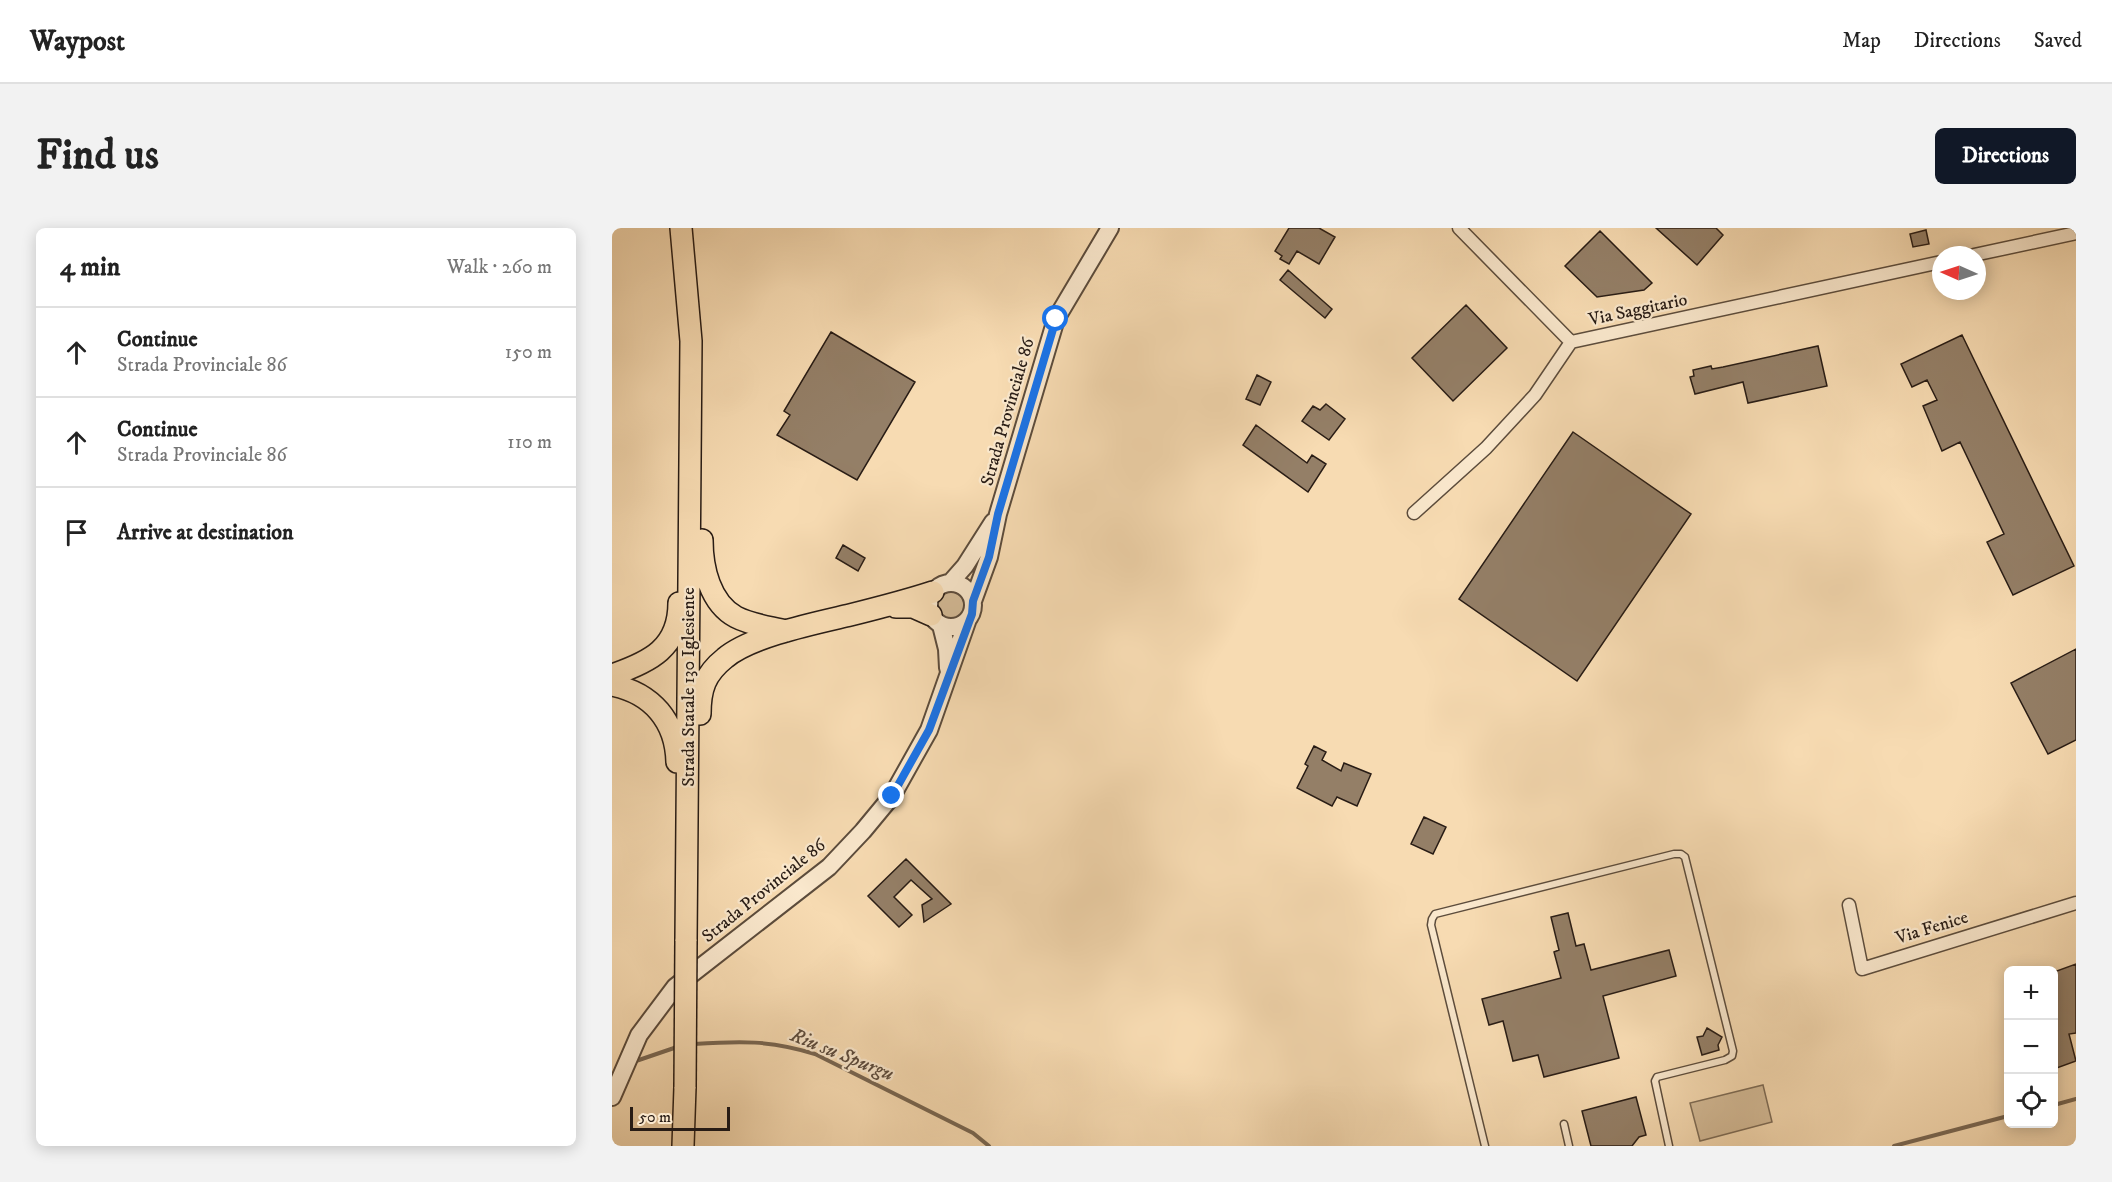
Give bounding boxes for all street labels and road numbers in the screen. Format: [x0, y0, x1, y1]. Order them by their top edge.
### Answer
street label: Via Saggitario [1586, 289, 1689, 331]
street label: Strada Provinciale 86 [976, 335, 1040, 489]
street label: Strada Statale 130 Iglesiente [678, 587, 700, 787]
street label: Strada Provinciale 86 [698, 834, 831, 948]
street label: Via Fenice [1892, 907, 1971, 950]

